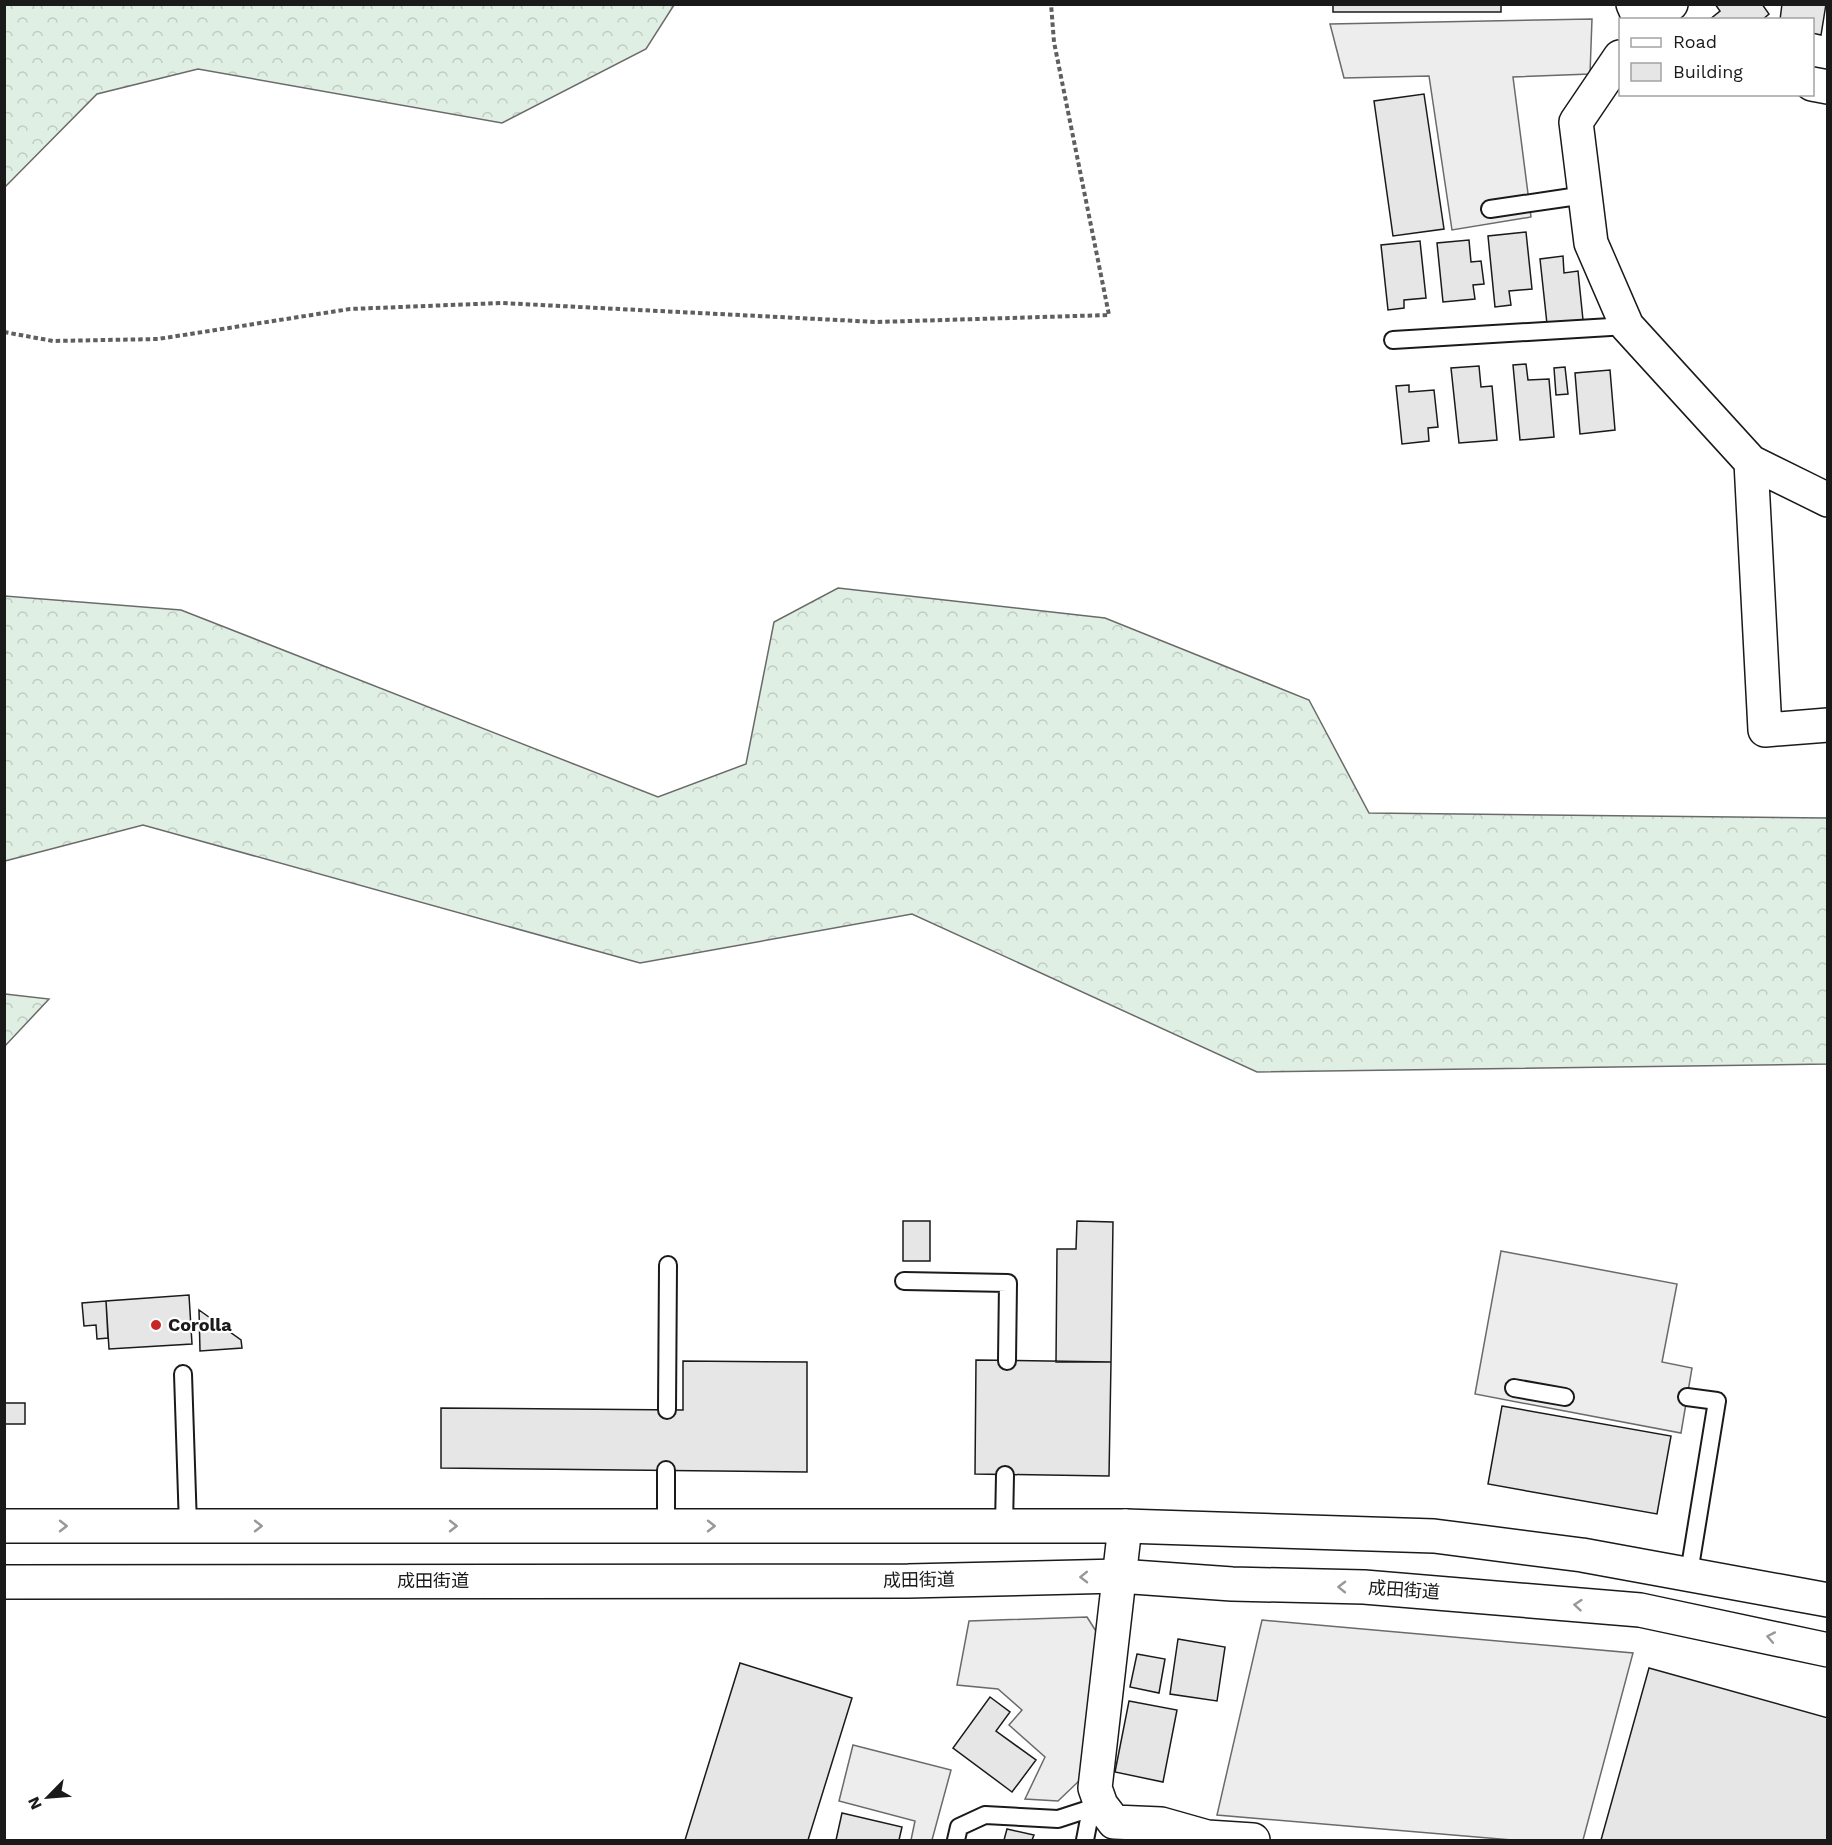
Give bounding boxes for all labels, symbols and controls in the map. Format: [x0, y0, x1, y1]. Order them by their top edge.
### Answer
legend [1619, 18, 1814, 96]
text: Road [1673, 31, 1717, 52]
text: Building [1673, 61, 1743, 82]
place label: Corolla [168, 1314, 232, 1335]
marker: Corolla [149, 1318, 163, 1332]
one-way arrow [58, 1520, 67, 1532]
one-way arrow [253, 1520, 262, 1532]
one-way arrow [448, 1520, 457, 1532]
one-way arrow [706, 1520, 715, 1532]
street label: 成田街道 [883, 1568, 955, 1591]
street label: 成田街道 [397, 1570, 469, 1591]
one-way arrow [1080, 1571, 1089, 1583]
street label: 成田街道 [1367, 1577, 1441, 1602]
one-way arrow [1338, 1581, 1347, 1593]
one-way arrow [1574, 1599, 1583, 1612]
one-way arrow [1766, 1631, 1776, 1644]
north arrow [18, 1767, 78, 1827]
text: N [24, 1794, 46, 1813]

